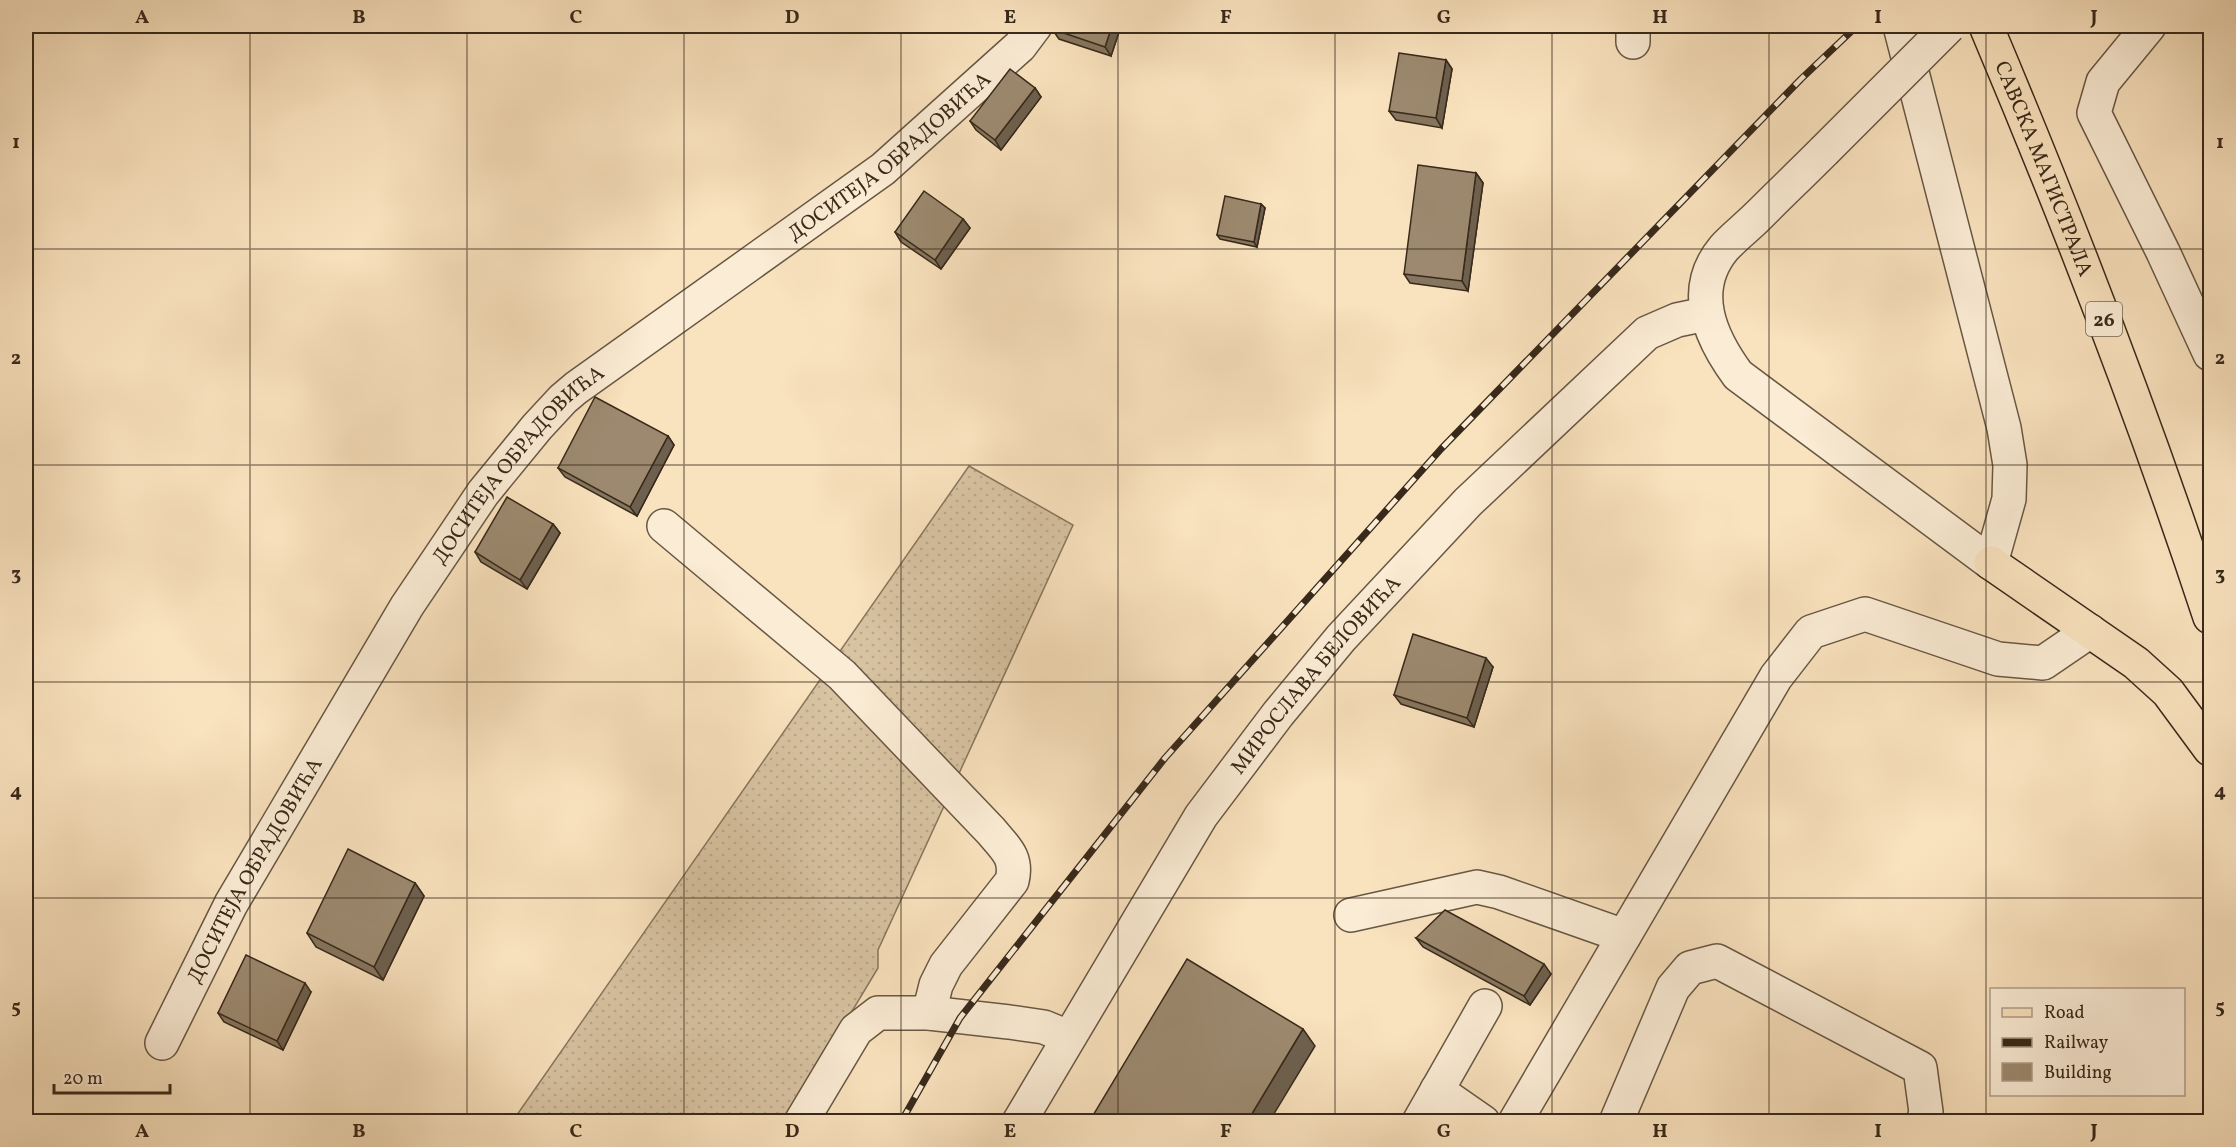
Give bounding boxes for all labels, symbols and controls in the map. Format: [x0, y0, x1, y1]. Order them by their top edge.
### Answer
text: A [135, 4, 149, 32]
text: B [352, 4, 366, 32]
text: C [570, 4, 583, 32]
text: D [785, 4, 799, 32]
text: E [1004, 4, 1016, 32]
text: F [1220, 4, 1232, 32]
text: G [1437, 4, 1451, 32]
text: H [1652, 4, 1668, 32]
text: I [1874, 4, 1882, 32]
text: J [2089, 4, 2098, 32]
street label: САВСКА МАГИСТРАЛА [1986, 57, 2099, 281]
street label: ДОСИТЕЈА ОБРАДОВИЋА [782, 65, 998, 248]
text: 1 [12, 129, 20, 157]
text: 1 [2216, 129, 2224, 157]
road number: 26 [2086, 302, 2122, 336]
text: 2 [11, 345, 21, 373]
text: 2 [2215, 345, 2225, 373]
street label: ДОСИТЕЈА ОБРАДОВИЋА [426, 359, 611, 571]
text: 3 [11, 561, 21, 589]
text: 3 [2215, 561, 2225, 589]
street label: МИРОСЛАВА БЕЛОВИЋА [1224, 570, 1408, 781]
street label: ДОСИТЕЈА ОБРАДОВИЋА [181, 752, 330, 989]
text: 4 [10, 778, 22, 806]
text: 4 [2214, 778, 2226, 806]
legend [1990, 988, 2185, 1096]
text: 5 [11, 994, 21, 1022]
text: 5 [2215, 994, 2225, 1022]
text: Road [2044, 1001, 2085, 1026]
text: Railway [2044, 1031, 2108, 1056]
scale bar [54, 1057, 170, 1095]
text: Building [2044, 1061, 2112, 1086]
text: 20 m [63, 1067, 103, 1092]
text: A [135, 1118, 149, 1146]
text: B [352, 1118, 366, 1146]
text: C [570, 1118, 583, 1146]
text: D [785, 1118, 799, 1146]
text: E [1004, 1118, 1016, 1146]
text: F [1220, 1118, 1232, 1146]
text: G [1437, 1118, 1451, 1146]
text: H [1652, 1118, 1668, 1146]
text: I [1874, 1118, 1882, 1146]
text: J [2089, 1118, 2098, 1146]

